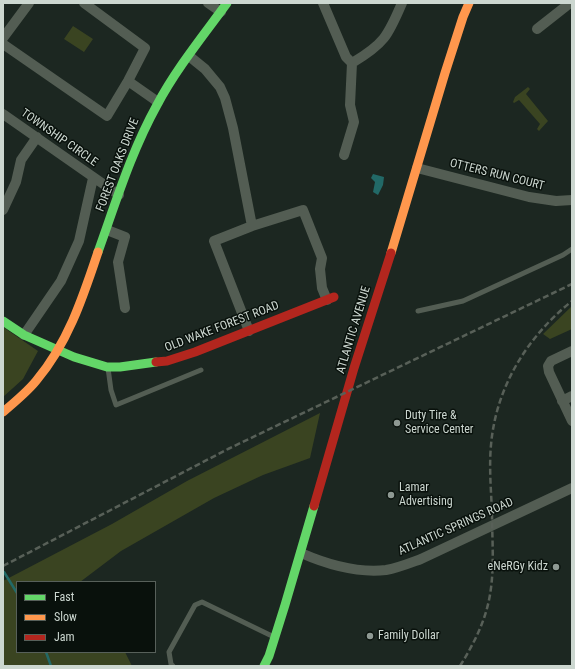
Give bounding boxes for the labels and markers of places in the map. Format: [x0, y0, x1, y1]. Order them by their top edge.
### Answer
place label: Duty Tire & Service Center [405, 409, 473, 437]
marker: Duty Tire & Service Center [392, 418, 402, 428]
place label: Lamar Advertising [399, 481, 453, 509]
marker: Lamar Advertising [386, 490, 396, 500]
place label: eNeRGy Kidz [488, 560, 548, 574]
marker: eNeRGy Kidz [551, 562, 561, 572]
place label: Family Dollar [378, 629, 439, 643]
marker: Family Dollar [365, 631, 375, 641]

